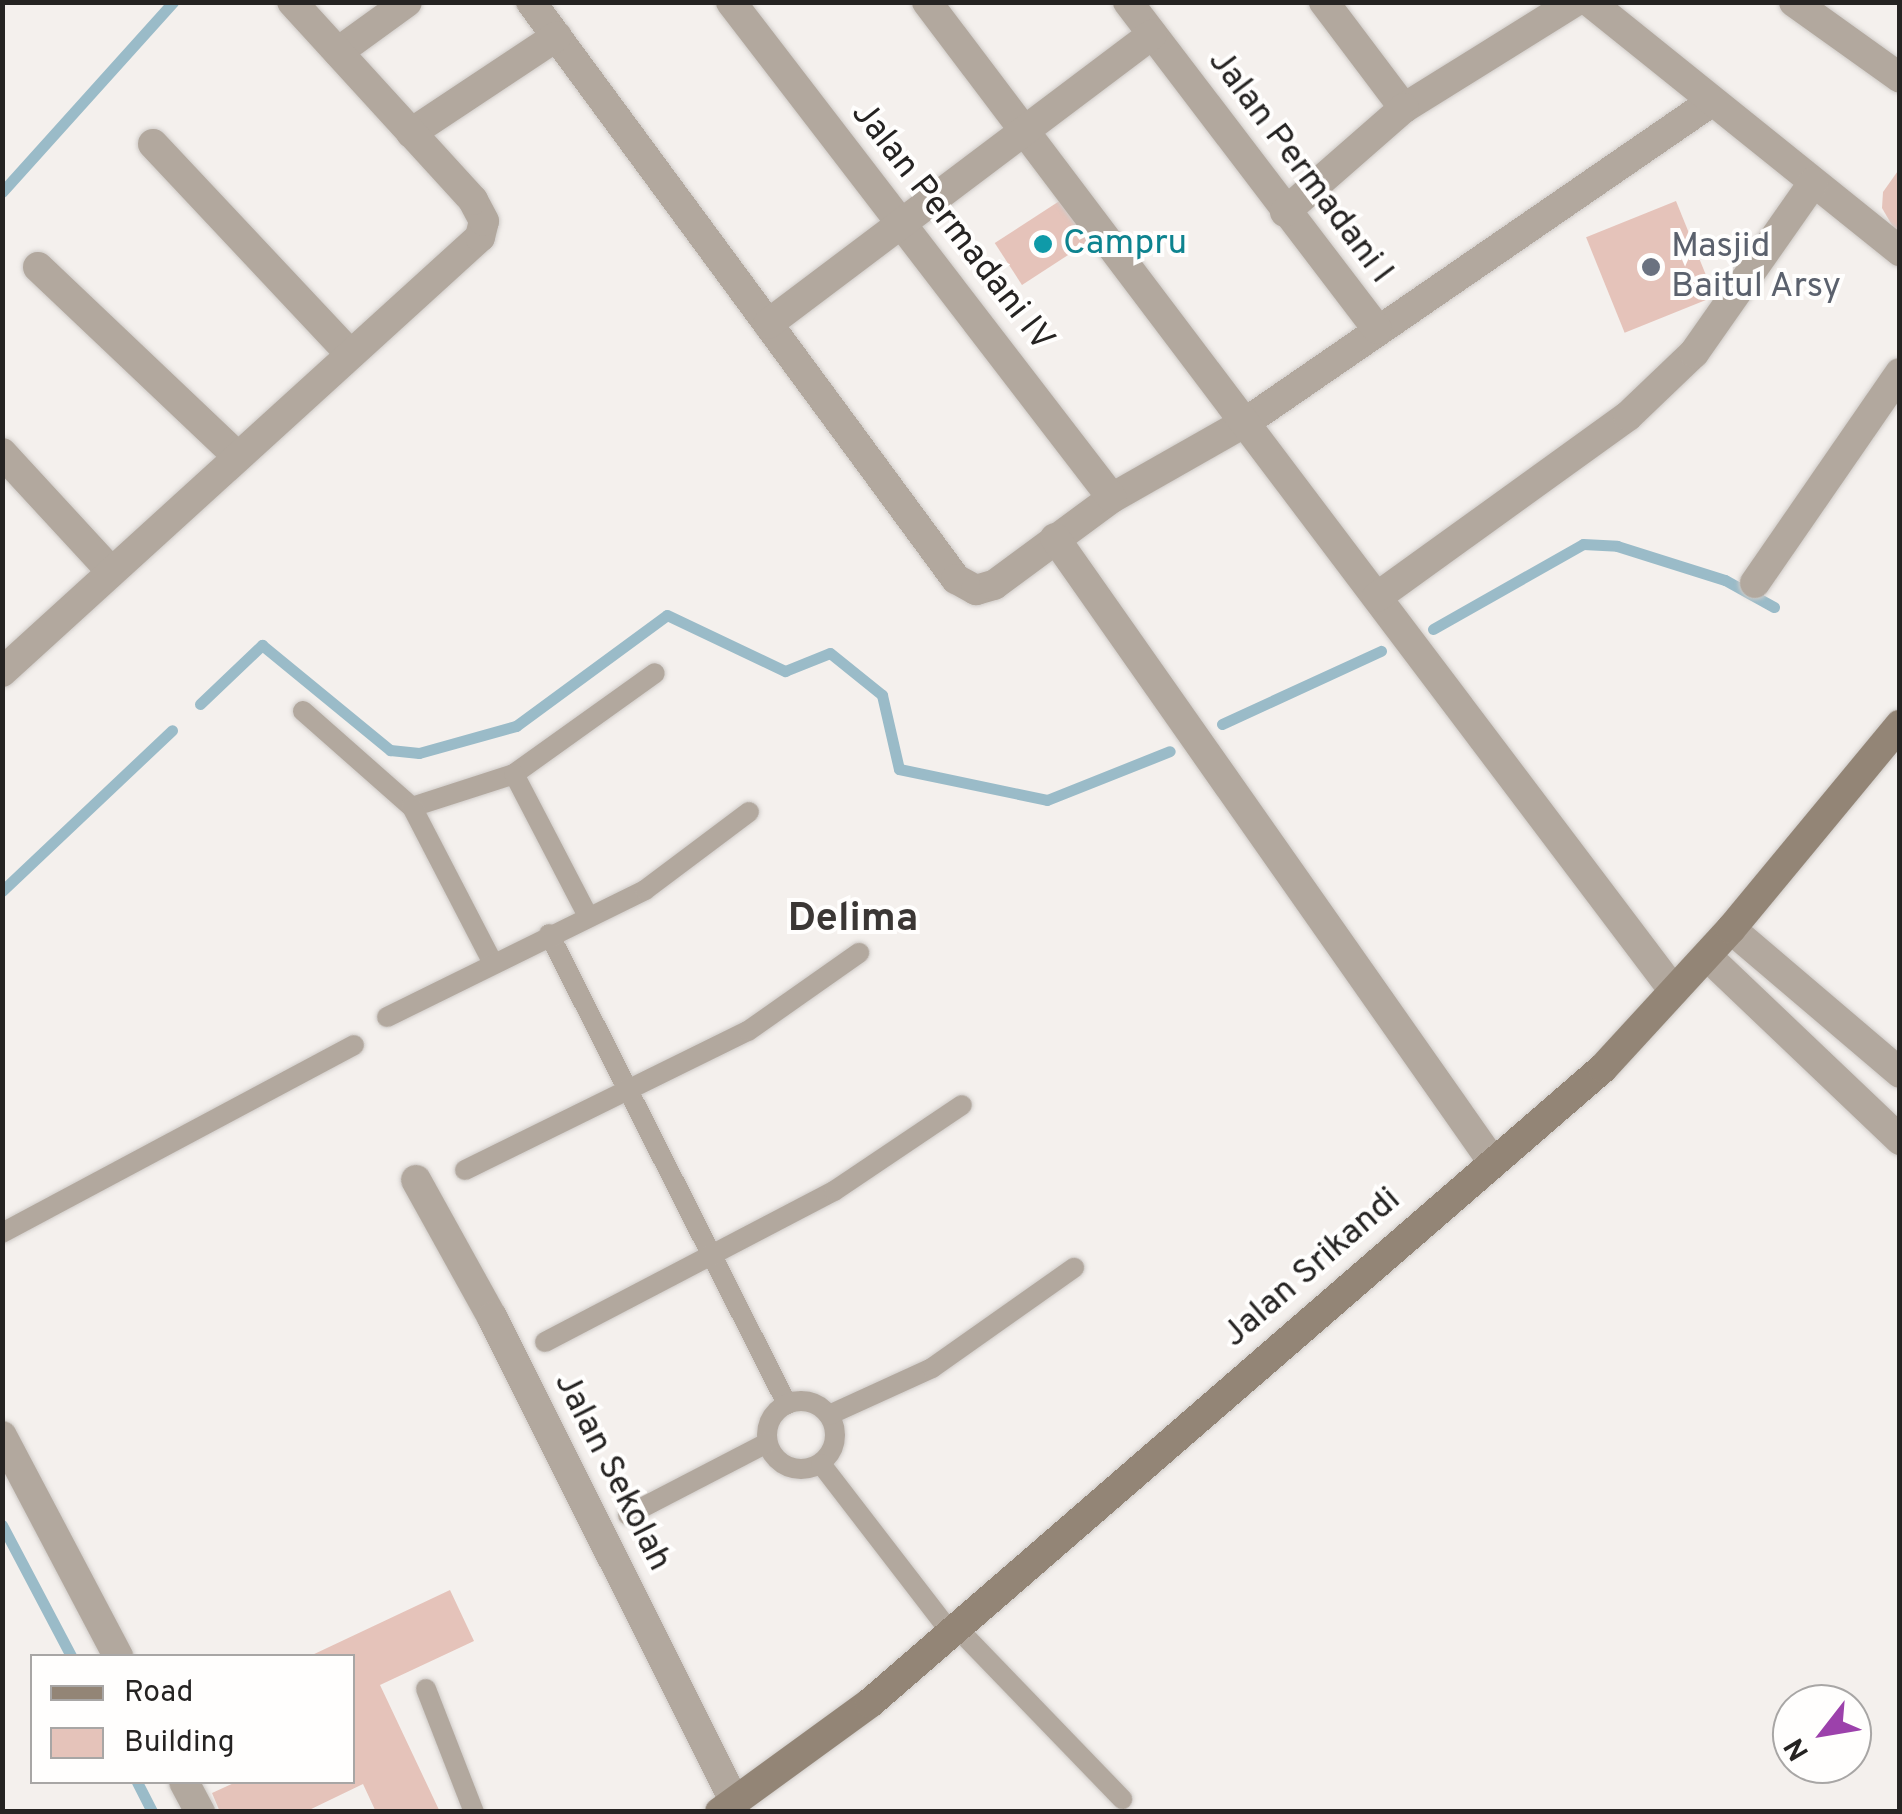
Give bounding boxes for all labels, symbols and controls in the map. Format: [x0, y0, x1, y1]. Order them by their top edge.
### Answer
street label: Jalan Permadani I [1198, 42, 1402, 292]
street label: Jalan Permadani IV [842, 94, 1062, 360]
place label: Campru [1063, 223, 1187, 265]
place label: Masjid Baitul Arsy [1671, 226, 1842, 308]
marker: Campru [1032, 233, 1054, 255]
marker: Masjid Baitul Arsy [1640, 256, 1662, 278]
district label: Delima [788, 896, 918, 944]
street label: Jalan Srikandi [1214, 1179, 1410, 1357]
street label: Jalan Sekolah [544, 1366, 680, 1578]
legend [30, 1654, 355, 1784]
text: Road [124, 1675, 193, 1712]
north arrow [1772, 1684, 1872, 1784]
text: Building [124, 1725, 235, 1762]
text: N [1777, 1731, 1819, 1766]

